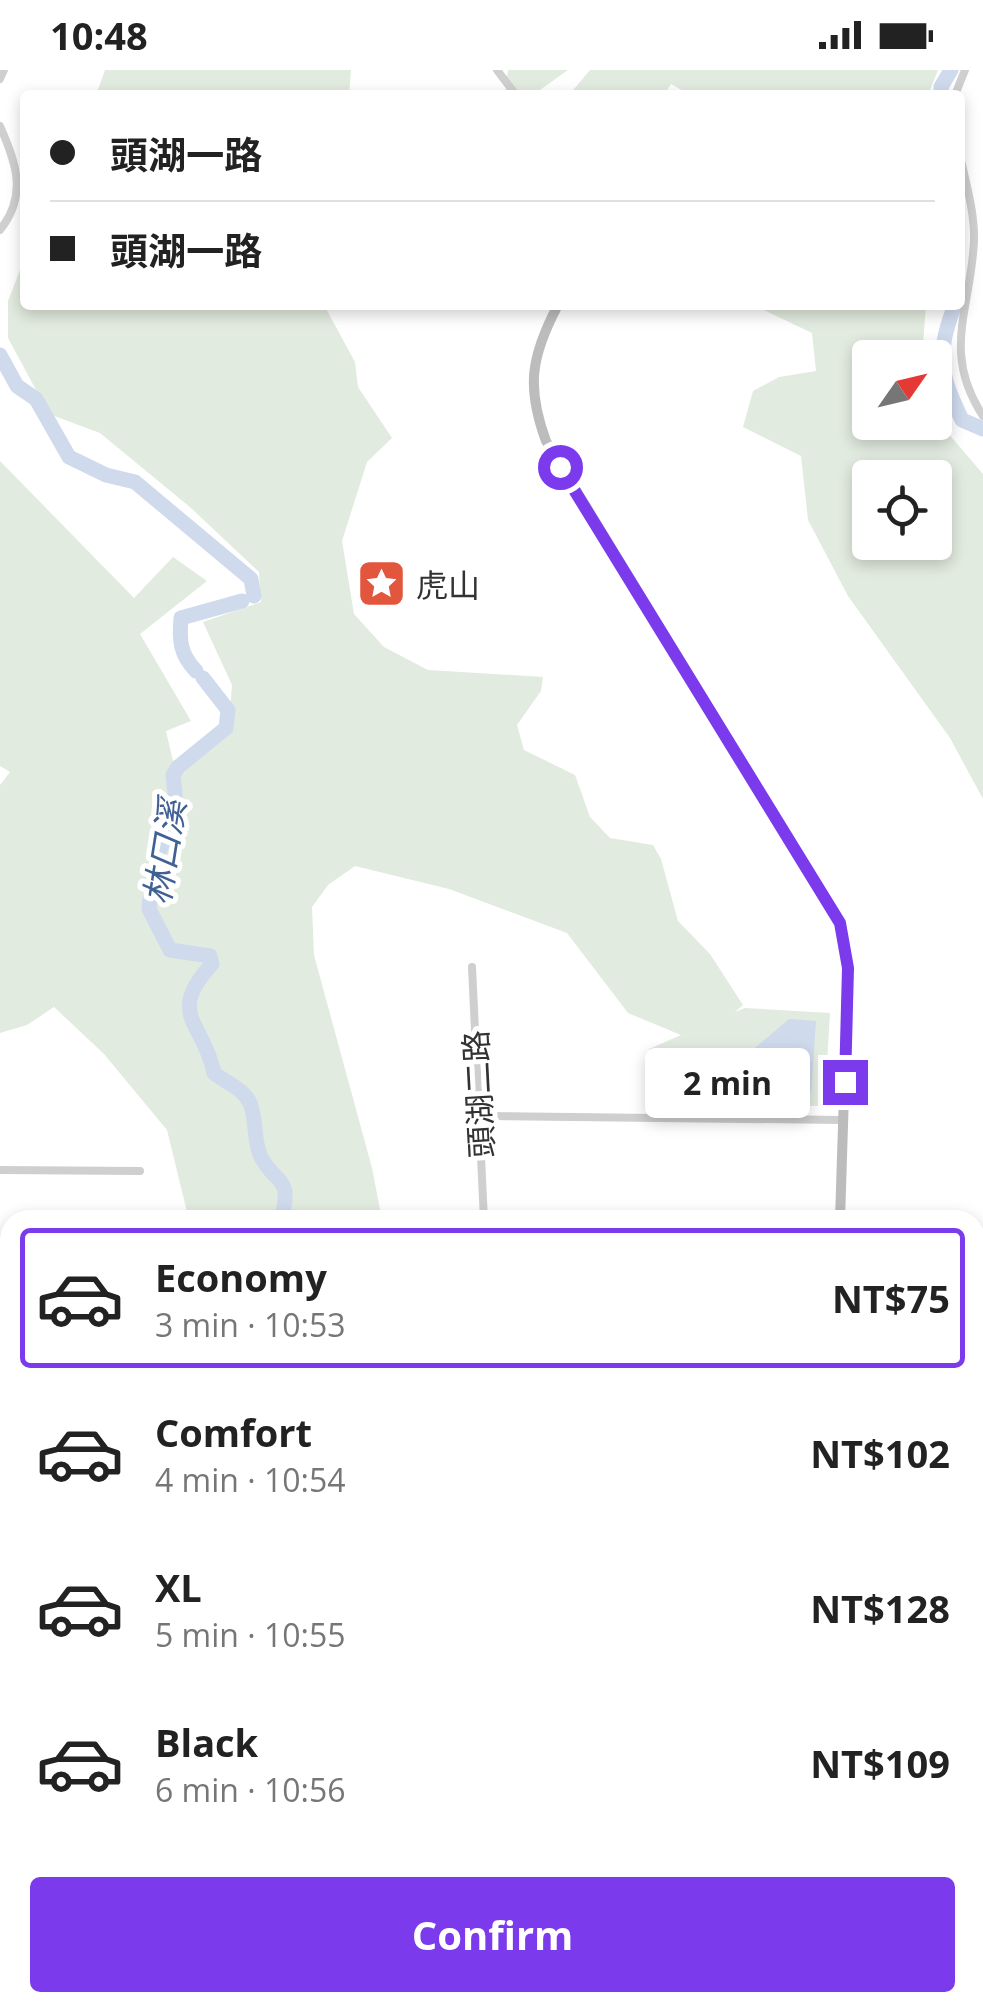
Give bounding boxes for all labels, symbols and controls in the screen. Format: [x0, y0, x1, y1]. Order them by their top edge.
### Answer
text: 10:48 [50, 9, 148, 61]
text: 頭湖一路 [110, 128, 262, 180]
text: 頭湖一路 [110, 224, 262, 276]
north arrow [852, 340, 952, 440]
map controls [852, 340, 952, 560]
route start [538, 445, 583, 490]
button: locate [852, 460, 952, 560]
place icon: 虎山 [355, 558, 407, 610]
place label: 虎山 [416, 563, 480, 606]
water label: 林口溪 [133, 792, 196, 908]
street label: 頭湖二路 [453, 1029, 503, 1159]
callout: 2 min [645, 1047, 810, 1117]
route end [823, 1060, 868, 1105]
text: 2 min [683, 1061, 772, 1104]
text: Economy [155, 1251, 327, 1303]
icon: car [35, 1253, 125, 1343]
text: NT$75 [832, 1272, 950, 1324]
text: 3 min · 10:53 [155, 1303, 346, 1346]
text: Comfort [155, 1406, 312, 1458]
icon: car [35, 1408, 125, 1498]
text: NT$102 [810, 1427, 950, 1479]
text: 4 min · 10:54 [155, 1458, 346, 1501]
text: XL [155, 1561, 202, 1613]
icon: car [35, 1563, 125, 1653]
text: NT$128 [810, 1582, 950, 1634]
text: 5 min · 10:55 [155, 1613, 346, 1656]
text: Black [155, 1716, 258, 1768]
icon: car [35, 1718, 125, 1808]
text: NT$109 [810, 1737, 950, 1789]
text: 6 min · 10:56 [155, 1768, 346, 1811]
button: Confirm [30, 1877, 955, 1992]

